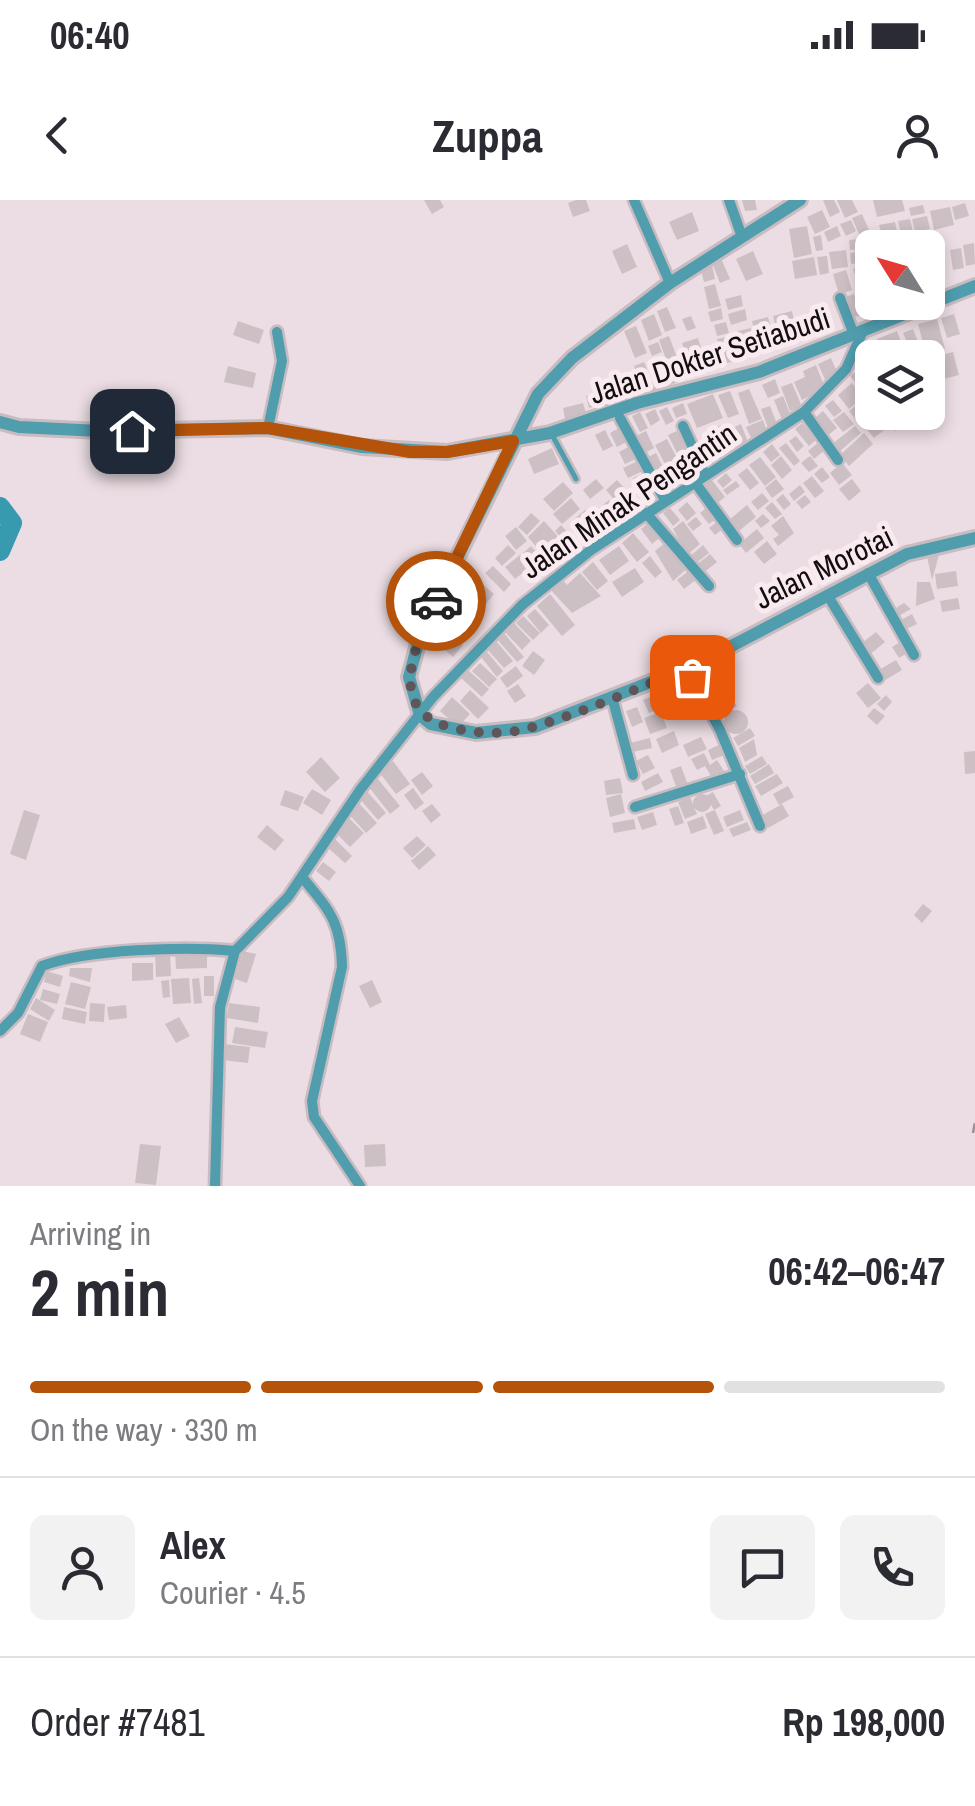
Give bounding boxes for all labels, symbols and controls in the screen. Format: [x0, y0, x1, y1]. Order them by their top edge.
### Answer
text: 06:40 [50, 10, 130, 61]
text: Zuppa [432, 105, 543, 166]
icon: back [30, 108, 85, 163]
icon: person [890, 108, 945, 163]
north arrow [855, 230, 945, 320]
map controls [855, 230, 945, 430]
street label: Jalan Dokter Setiabudi [585, 297, 835, 413]
button: layers [855, 340, 945, 430]
pin [90, 389, 175, 474]
icon: home [105, 404, 160, 459]
street label: Jalan Minak Pengantin [513, 413, 744, 587]
street label: Jalan Morotai [748, 516, 899, 618]
courier [386, 551, 486, 651]
icon: car [409, 574, 464, 629]
pin [650, 635, 735, 720]
icon: bag [665, 650, 720, 705]
text: Arriving in [30, 1212, 151, 1255]
text: 06:42–06:47 [768, 1246, 945, 1297]
text: 2 min [30, 1249, 169, 1336]
text: On the way · 330 m [30, 1408, 258, 1451]
button: person [30, 1515, 135, 1620]
button: chat [710, 1515, 815, 1620]
button: phone [840, 1515, 945, 1620]
text: Alex [160, 1520, 226, 1571]
text: Courier · 4.5 [160, 1571, 306, 1614]
text: Order #7481 [30, 1697, 205, 1748]
text: Rp 198,000 [782, 1697, 945, 1748]

